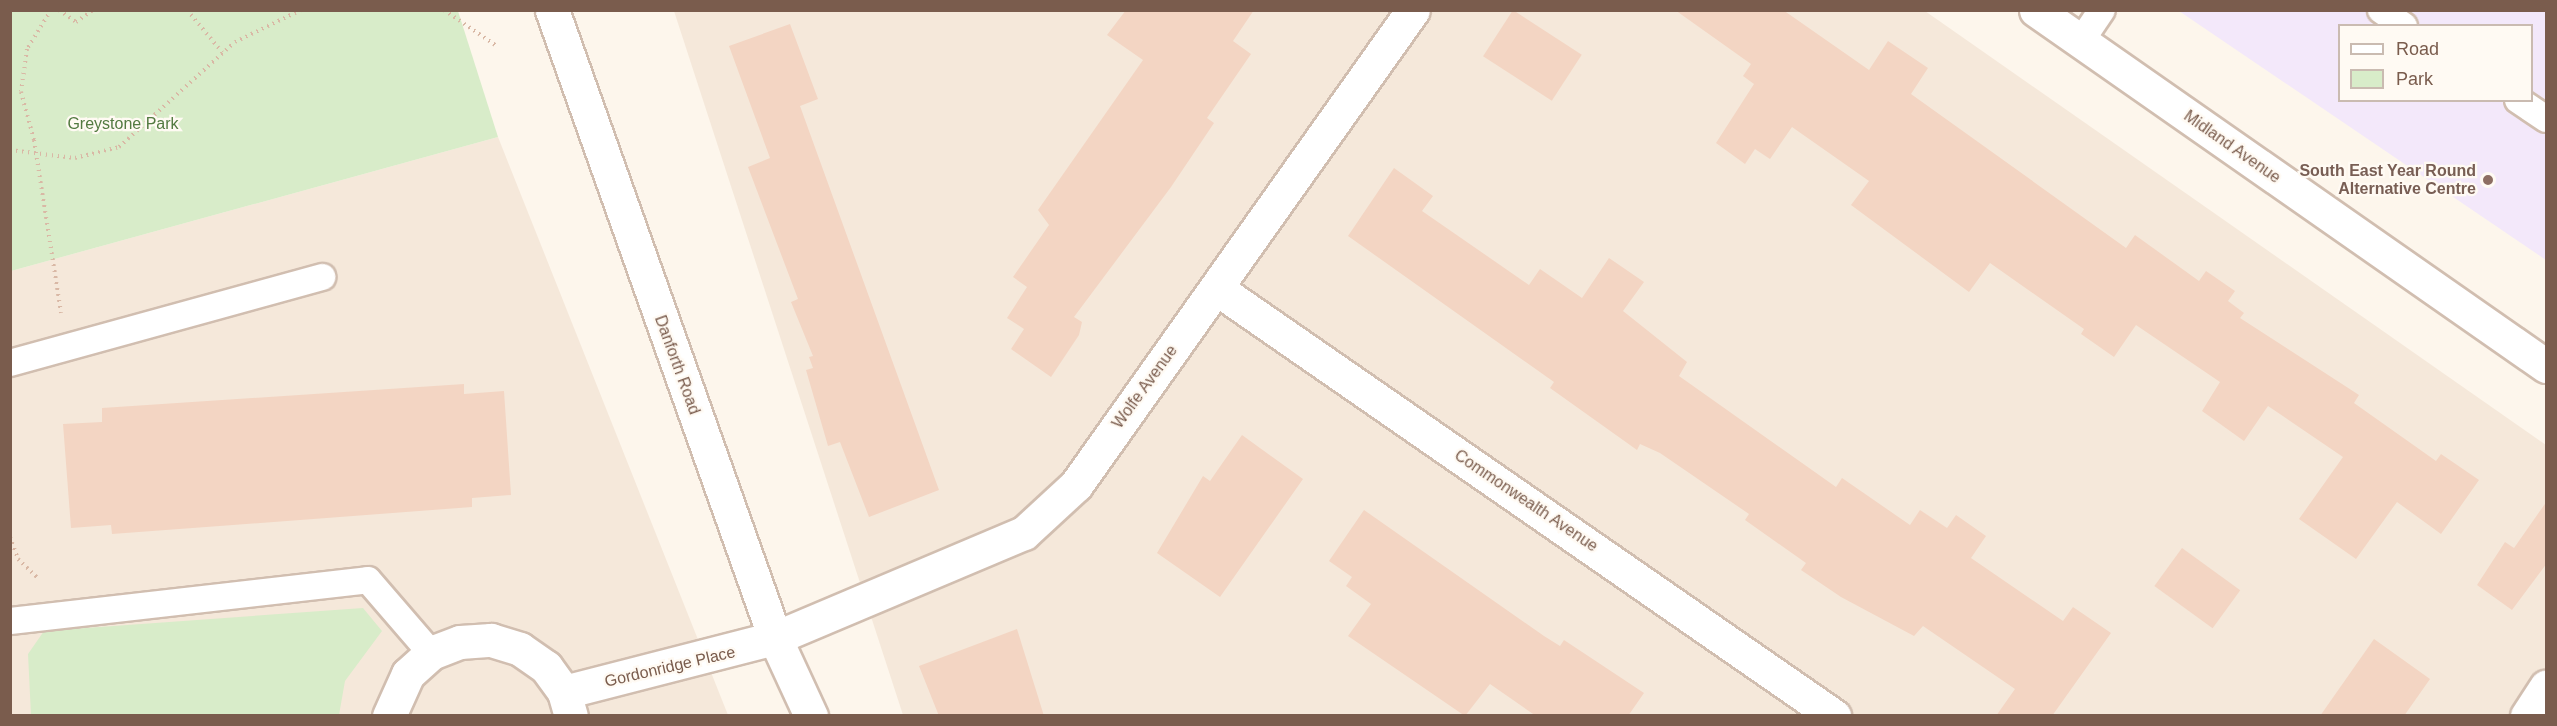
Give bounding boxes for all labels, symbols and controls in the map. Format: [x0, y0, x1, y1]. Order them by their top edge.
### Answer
legend [2338, 24, 2533, 102]
text: Road [2396, 39, 2439, 59]
text: Park [2396, 69, 2433, 89]
street label: Midland Avenue [2180, 106, 2284, 188]
park label: Greystone Park [67, 114, 179, 134]
place label: South East Year Round Alternative Centre [2299, 161, 2476, 199]
marker: South East Year Round Alternative Centre [2481, 173, 2495, 187]
street label: Danforth Road [650, 313, 704, 417]
street label: Wolfe Avenue [1108, 341, 1182, 433]
street label: Commonwealth Avenue [1450, 446, 1602, 556]
street label: Gordonridge Place [603, 643, 737, 691]

